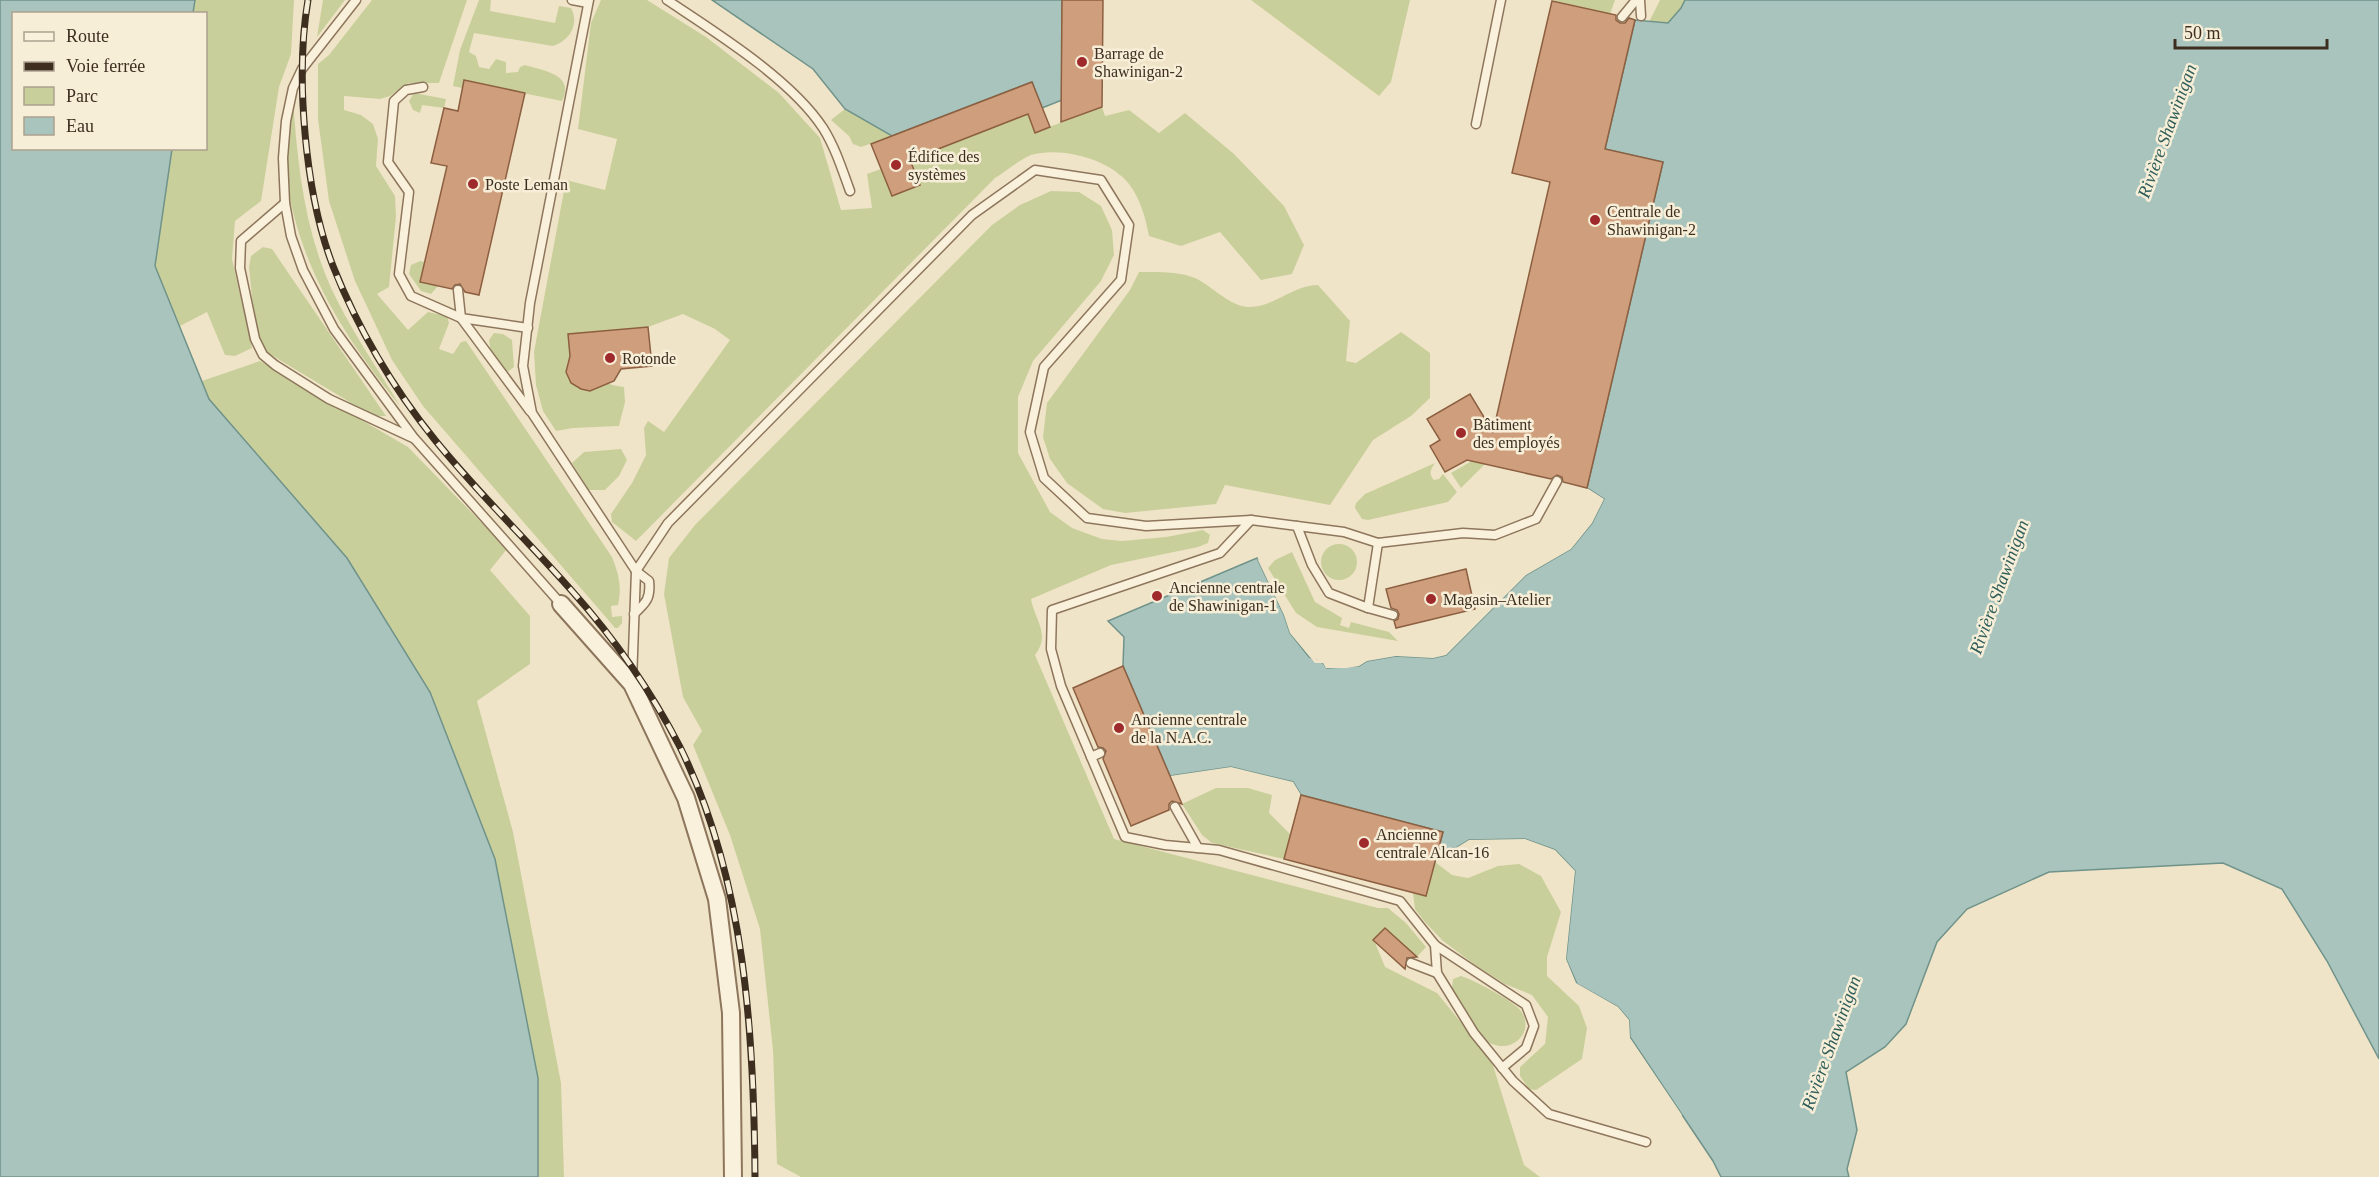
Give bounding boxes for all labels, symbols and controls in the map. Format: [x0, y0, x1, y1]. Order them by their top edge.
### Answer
legend [12, 12, 207, 150]
scale bar [2175, 12, 2326, 50]
text: 50 m [2184, 23, 2221, 43]
text: Route [66, 26, 109, 46]
place label: Barrage de Shawinigan-2 [1094, 45, 1183, 81]
marker: Barrage de Shawinigan-2 [1075, 55, 1089, 69]
text: Voie ferrée [66, 56, 145, 76]
water label: Rivière Shawinigan [2133, 61, 2200, 202]
text: Parc [66, 86, 98, 106]
text: Eau [66, 116, 94, 136]
place label: Édifice des systèmes [908, 147, 980, 184]
marker: Édifice des systèmes [889, 158, 903, 172]
place label: Poste Leman [485, 176, 568, 193]
marker: Poste Leman [466, 177, 480, 191]
place label: Centrale de Shawinigan-2 [1607, 203, 1696, 239]
marker: Centrale de Shawinigan-2 [1588, 213, 1602, 227]
place label: Rotonde [622, 350, 676, 367]
marker: Rotonde [603, 351, 617, 365]
place label: Bâtiment des employés [1473, 416, 1560, 452]
marker: Bâtiment des employés [1454, 426, 1468, 440]
water label: Rivière Shawinigan [1965, 517, 2032, 658]
place label: Ancienne centrale de Shawinigan-1 [1169, 579, 1285, 615]
marker: Ancienne centrale de Shawinigan-1 [1150, 589, 1164, 603]
place label: Magasin–Atelier [1443, 591, 1551, 609]
marker: Magasin–Atelier [1424, 592, 1438, 606]
place label: Ancienne centrale de la N.A.C. [1131, 711, 1247, 746]
marker: Ancienne centrale de la N.A.C. [1112, 721, 1126, 735]
place label: Ancienne centrale Alcan-16 [1376, 826, 1489, 861]
marker: Ancienne centrale Alcan-16 [1357, 836, 1371, 850]
water label: Rivière Shawinigan [1797, 973, 1864, 1114]

